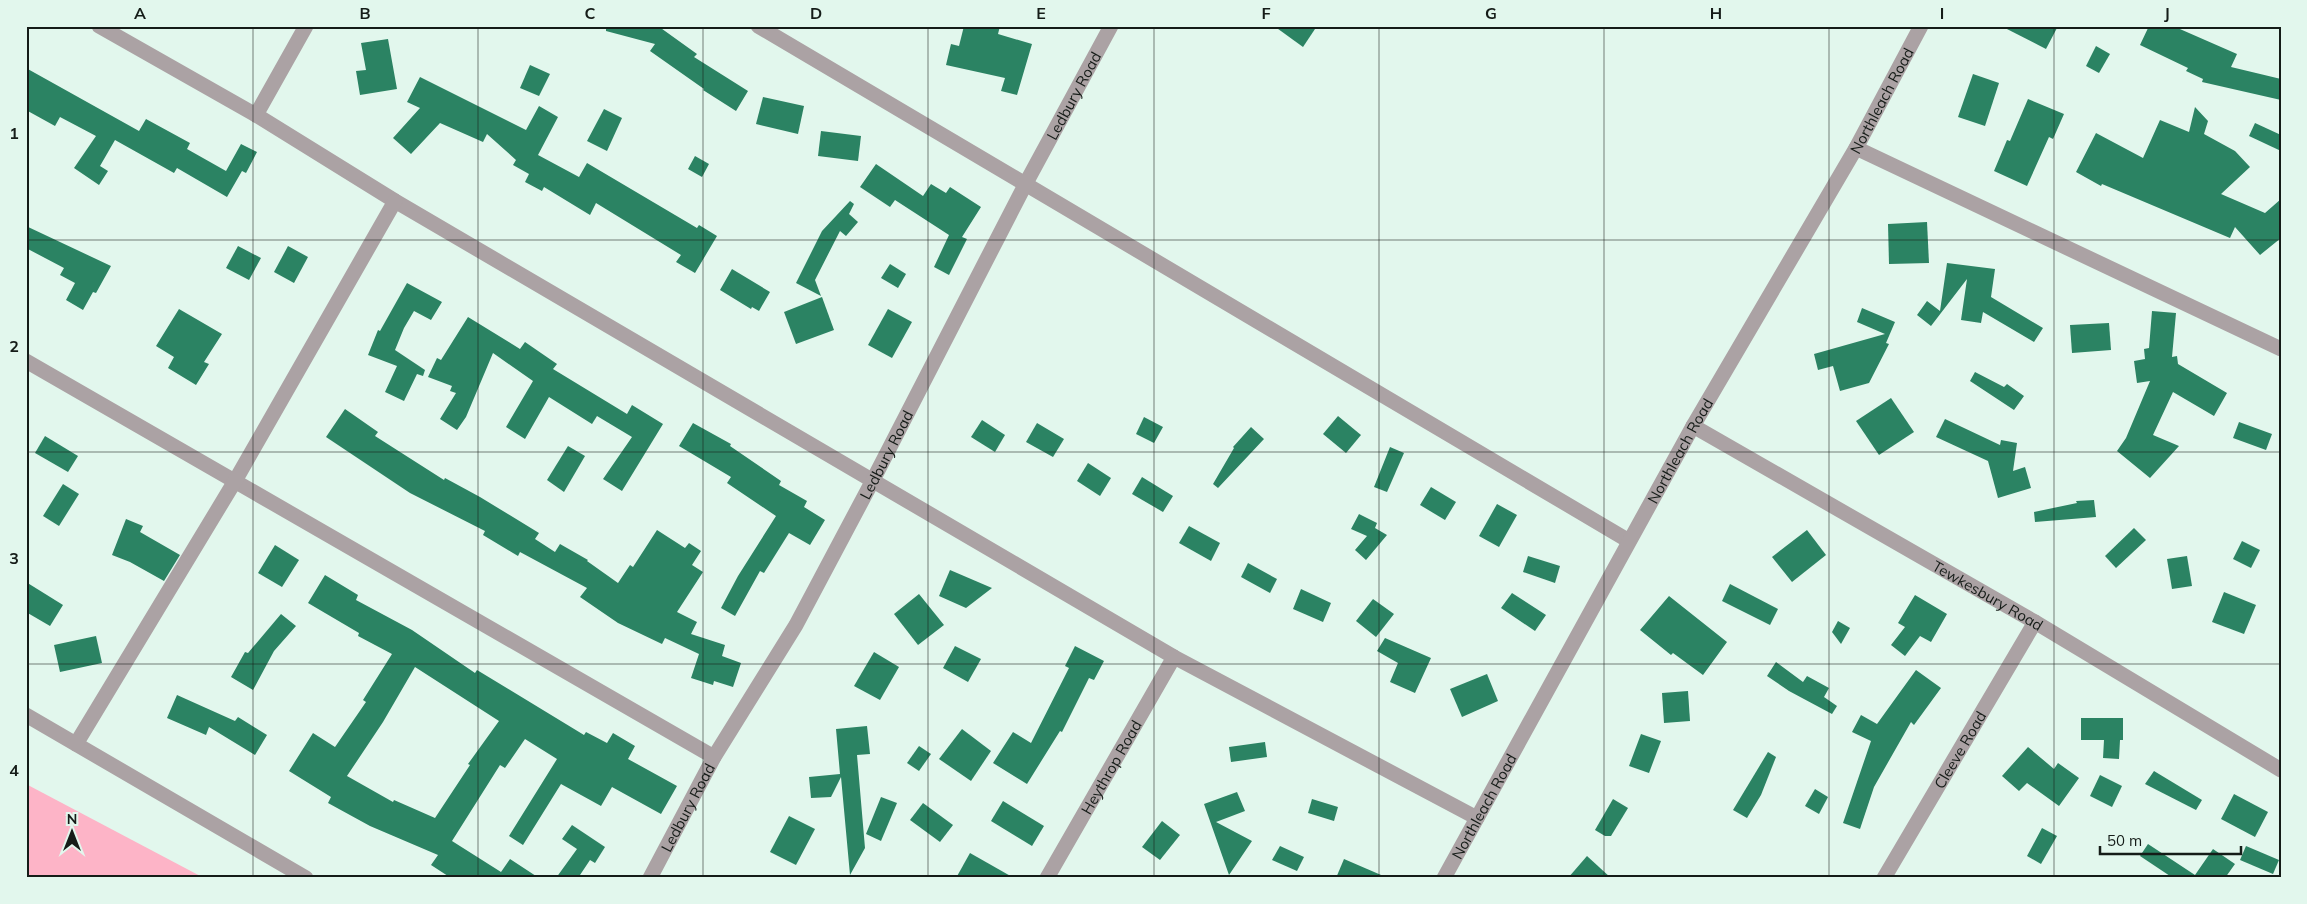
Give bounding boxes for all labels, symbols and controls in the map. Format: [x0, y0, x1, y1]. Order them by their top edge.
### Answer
text: A [134, 3, 146, 23]
text: B [359, 3, 371, 23]
text: C [585, 3, 596, 23]
text: D [810, 3, 822, 23]
text: E [1036, 3, 1046, 23]
text: F [1261, 3, 1271, 23]
text: G [1485, 3, 1497, 23]
text: H [1710, 3, 1722, 23]
text: I [1940, 3, 1944, 23]
text: J [2164, 3, 2170, 23]
street label: Northleach Road [1845, 44, 1917, 157]
street label: Ledbury Road [1042, 48, 1105, 143]
text: 1 [9, 123, 19, 143]
text: 2 [9, 336, 19, 356]
street label: Northleach Road [1643, 395, 1717, 507]
street label: Ledbury Road [855, 407, 917, 502]
text: 3 [9, 548, 19, 568]
street label: Tewkesbury Road [1929, 556, 2047, 634]
street label: Cleeve Road [1929, 707, 1990, 792]
street label: Heythrop Road [1076, 717, 1145, 817]
street label: Northleach Road [1447, 750, 1520, 862]
text: 4 [9, 760, 19, 780]
street label: Ledbury Road [656, 760, 719, 855]
north arrow [48, 806, 98, 856]
text: N [67, 810, 77, 828]
scale bar [2100, 824, 2241, 856]
text: 50 m [2107, 831, 2142, 850]

